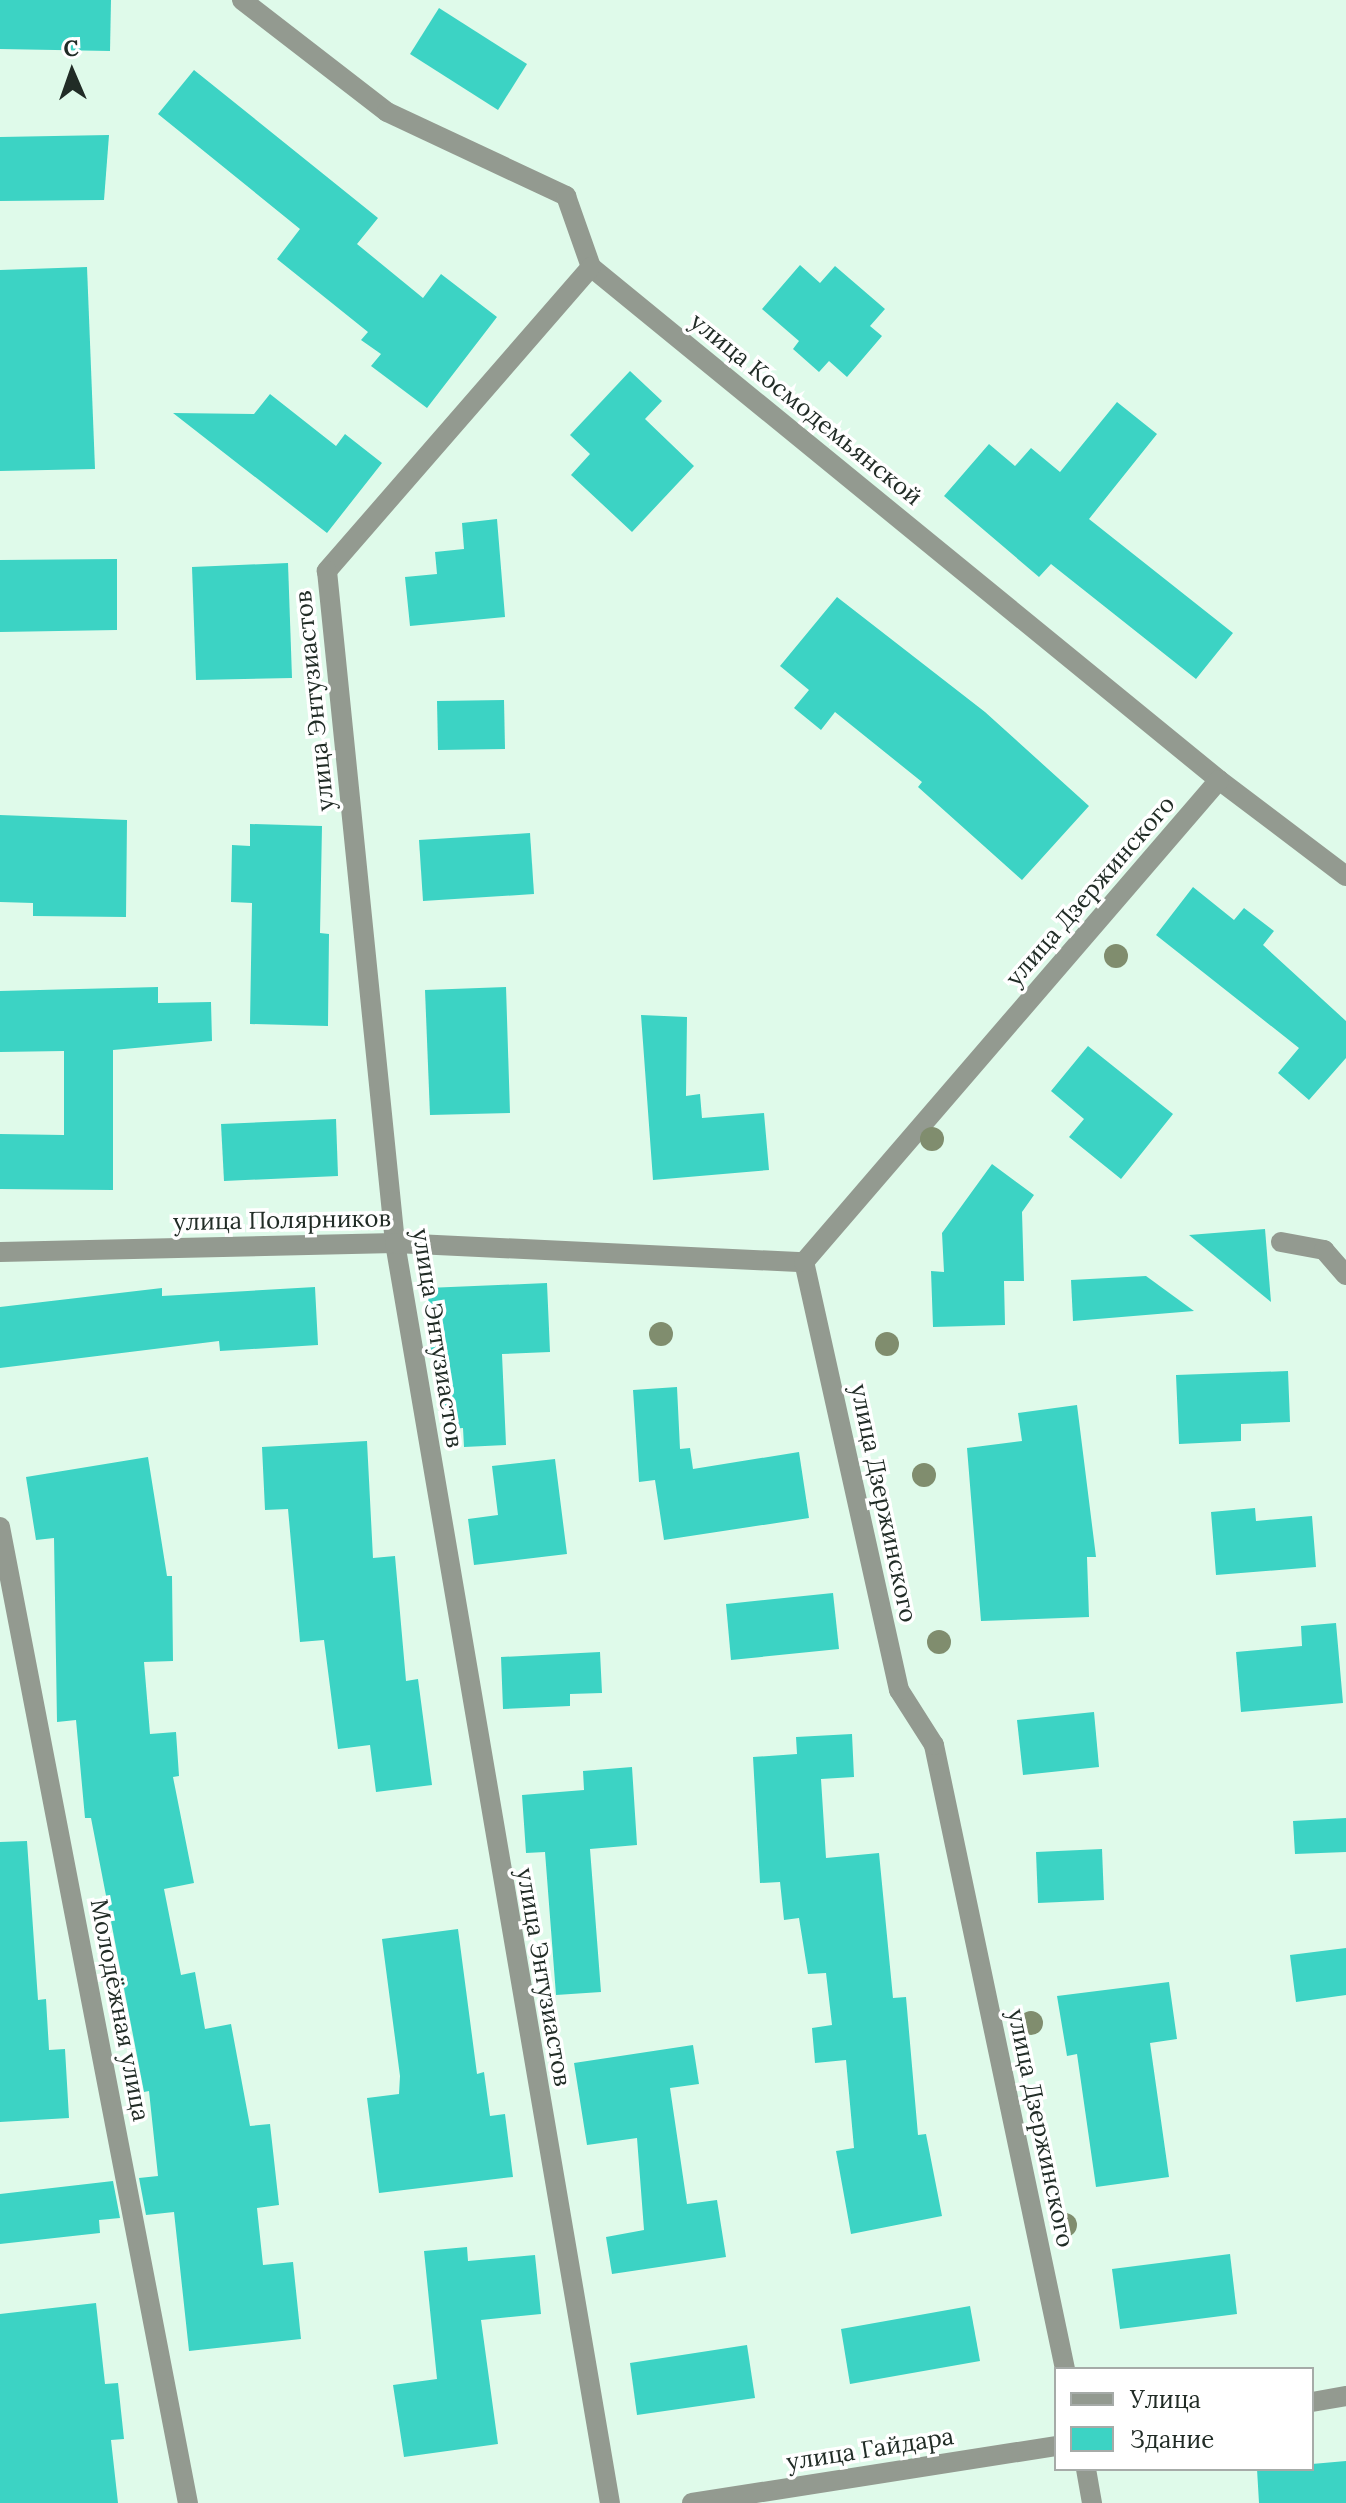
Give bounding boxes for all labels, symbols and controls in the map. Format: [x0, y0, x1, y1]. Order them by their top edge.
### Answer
north arrow [32, 32, 112, 112]
text: С [63, 34, 79, 62]
street label: улица Космодемьянской [684, 307, 928, 511]
street label: улица Энтузиастов [288, 590, 340, 812]
street label: улица Дзержинского [999, 790, 1181, 992]
street label: улица Полярников [173, 1204, 391, 1236]
street label: улица Энтузиастов [406, 1227, 470, 1449]
street label: улица Дзержинского [845, 1381, 923, 1625]
street label: улица Энтузиастов [511, 1866, 577, 2088]
street label: Молодёжная улица [84, 1896, 156, 2124]
street label: улица Дзержинского [1002, 2006, 1080, 2250]
legend [1054, 2367, 1314, 2471]
text: Улица [1130, 2384, 1201, 2415]
street label: улица Гайдара [784, 2422, 956, 2476]
text: Здание [1130, 2424, 1214, 2455]

